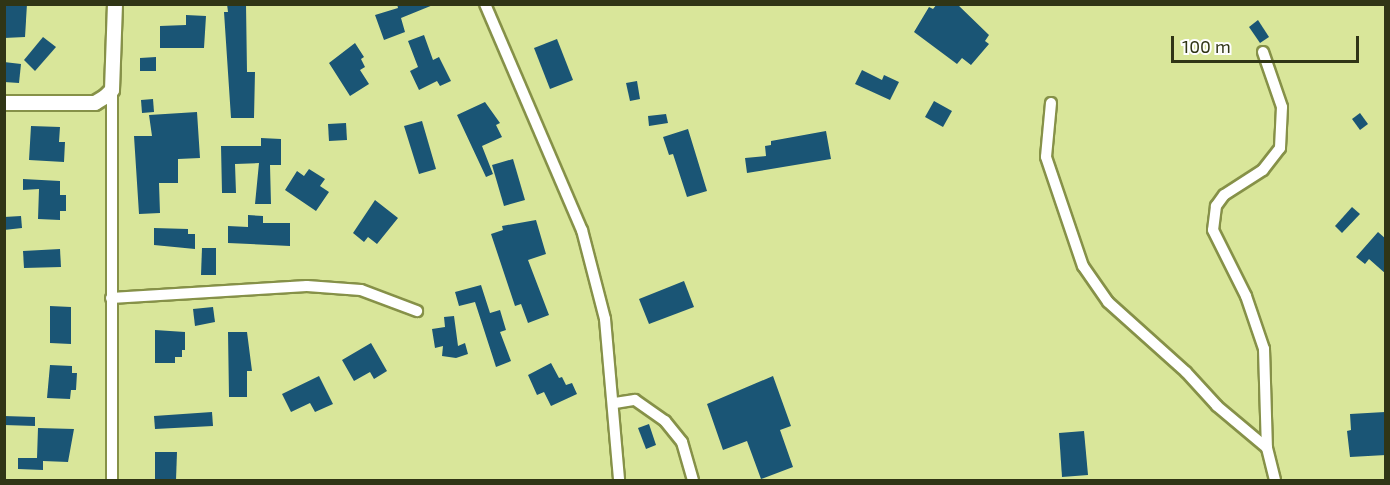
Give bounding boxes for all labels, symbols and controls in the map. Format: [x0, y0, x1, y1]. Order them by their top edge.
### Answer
scale bar [1174, 24, 1362, 62]
text: 100 m [1182, 35, 1231, 57]

